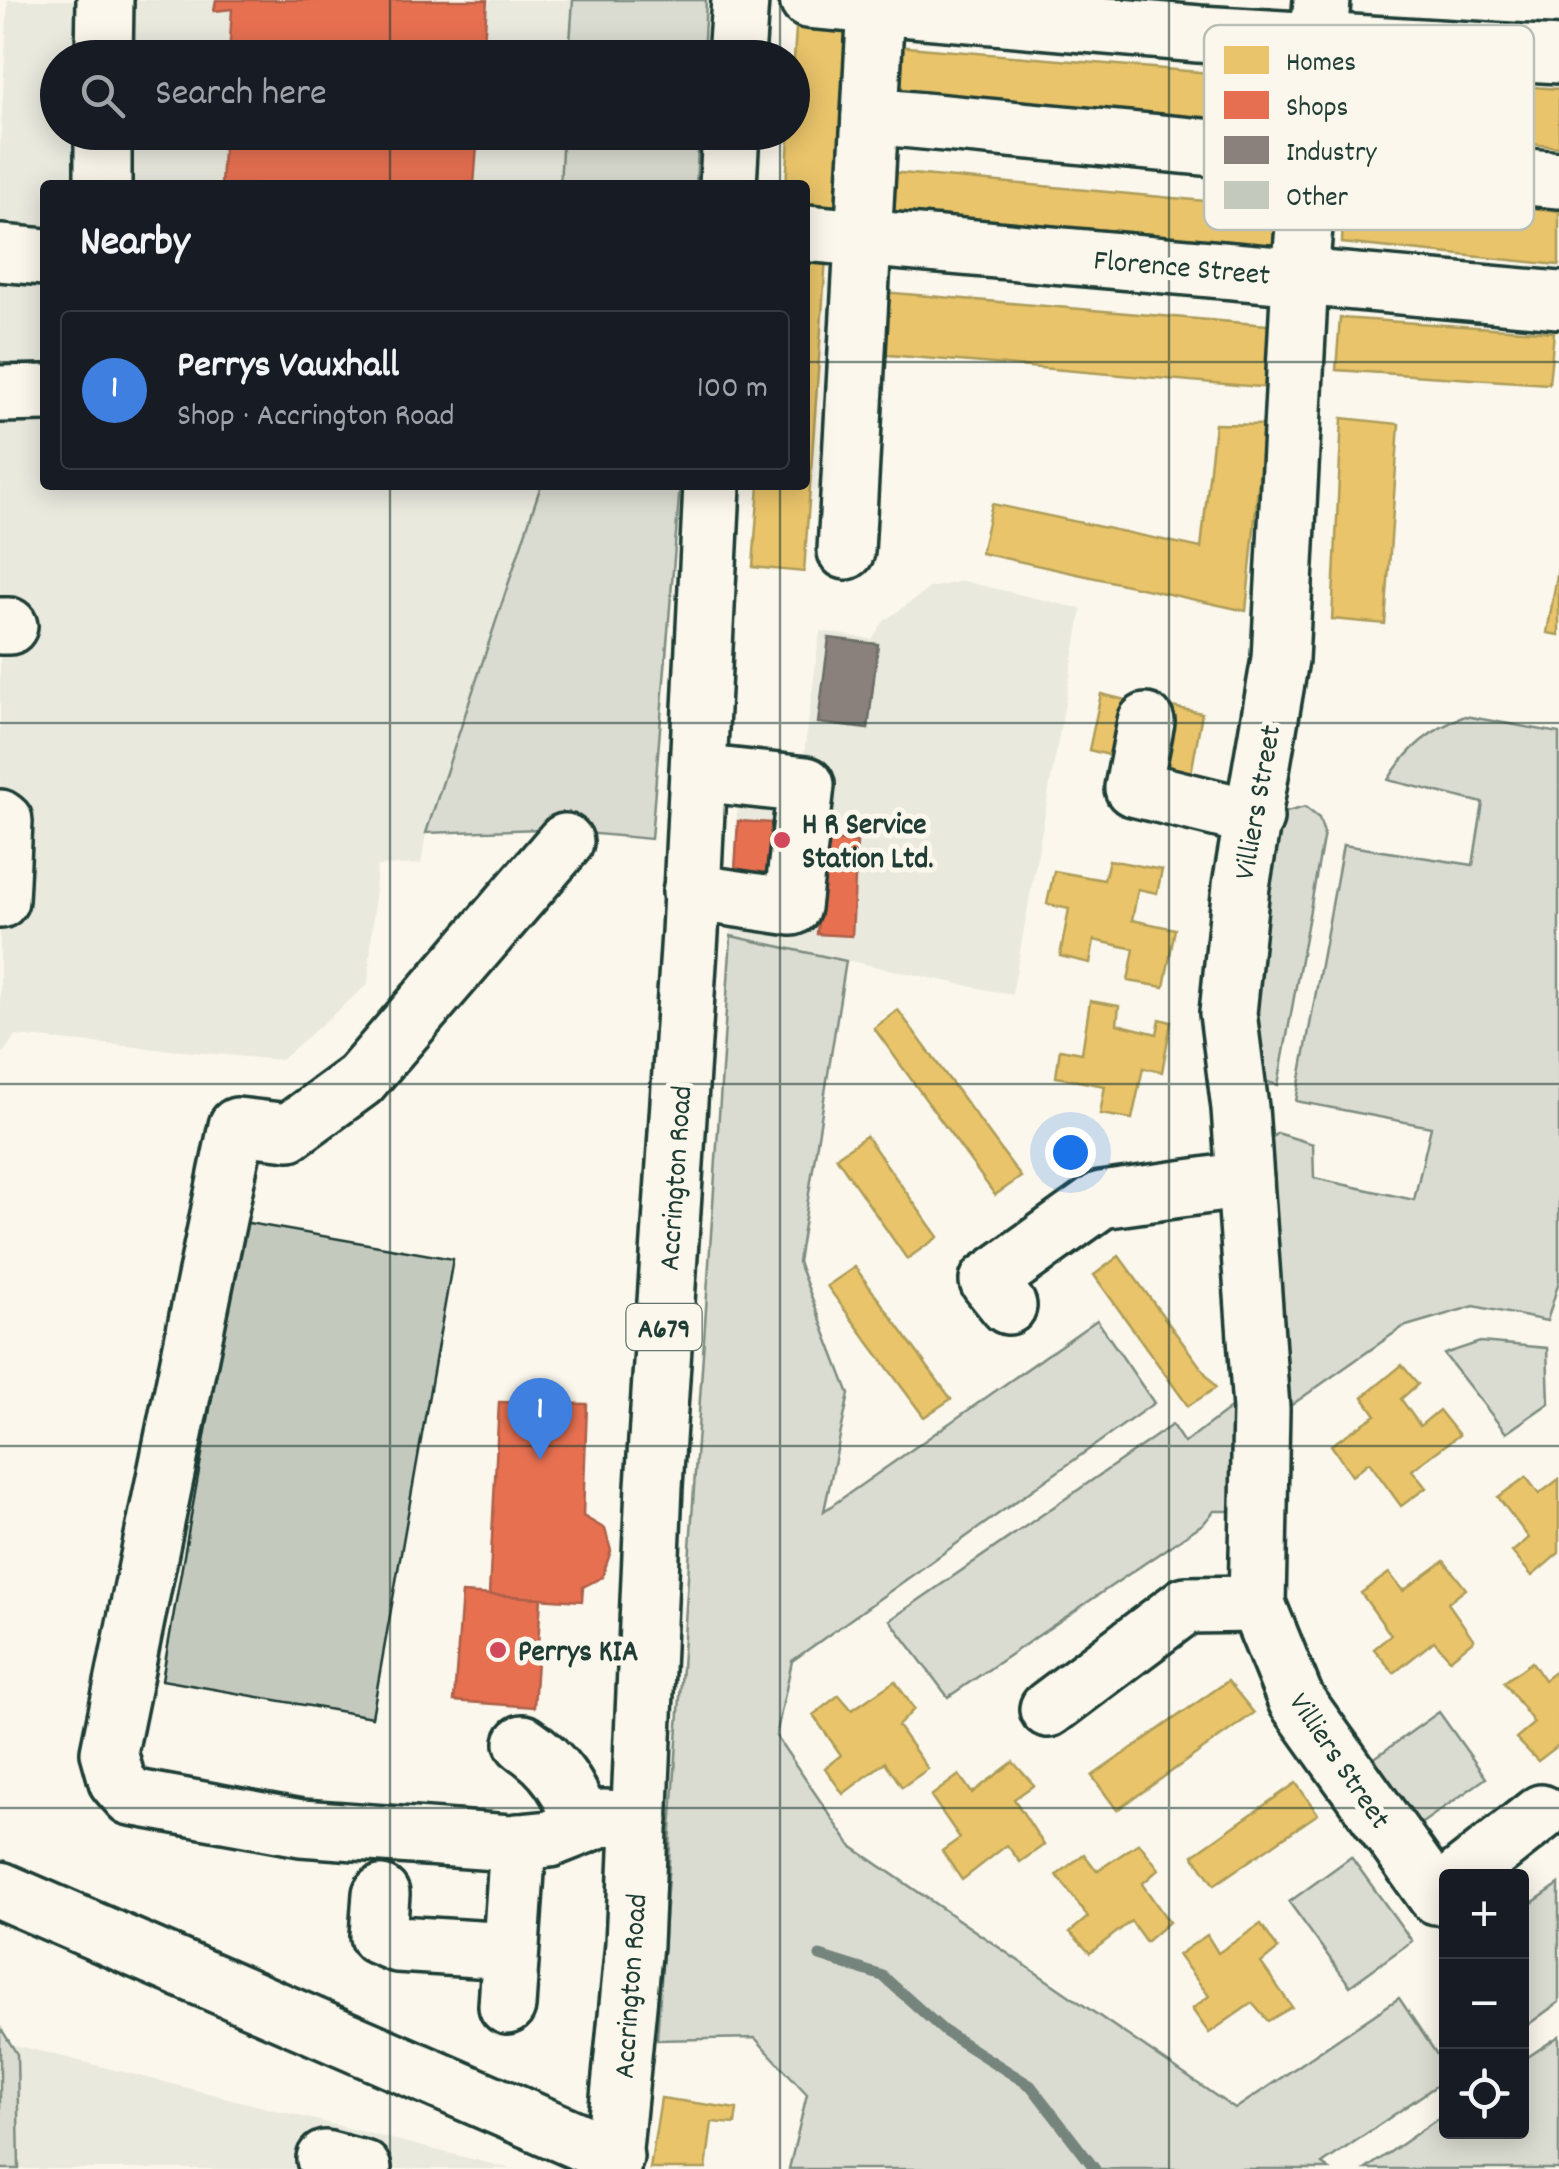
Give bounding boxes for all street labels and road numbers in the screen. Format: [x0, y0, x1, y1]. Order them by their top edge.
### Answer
street label: Florence Street [1092, 241, 1272, 300]
street label: Villiers Street [1226, 722, 1295, 884]
street label: Accrington Road [651, 1084, 706, 1272]
road number: A679 [626, 1304, 702, 1350]
street label: Villiers Street [1276, 1686, 1399, 1839]
street label: Accrington Road [606, 1892, 661, 2080]

